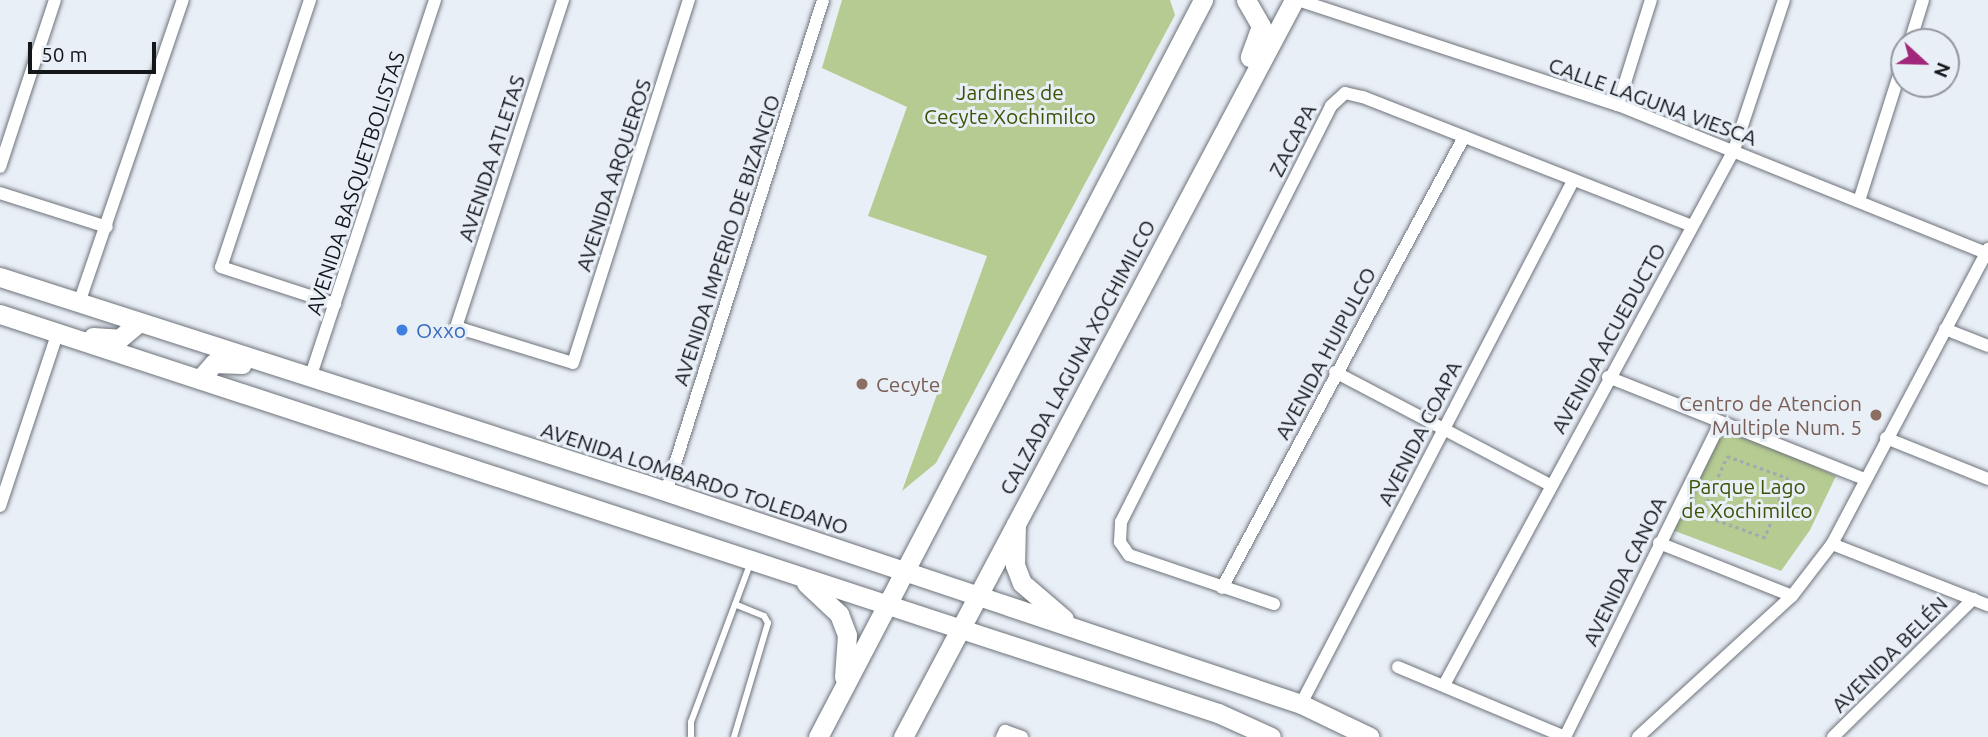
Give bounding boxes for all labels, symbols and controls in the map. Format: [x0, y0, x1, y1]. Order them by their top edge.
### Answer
scale bar [32, 28, 159, 72]
north arrow [1890, 28, 1960, 98]
text: 50 m [41, 42, 88, 66]
street label: AVENIDA BASQUETBOLISTAS [300, 48, 410, 318]
street label: CALLE LAGUNA VIESCA [1545, 52, 1761, 150]
text: N [1930, 59, 1955, 81]
street label: AVENIDA ATLETAS [452, 72, 530, 244]
street label: AVENIDA ARQUEROS [570, 76, 656, 274]
park label: Jardines de Cecyte Xochimilco [924, 79, 1096, 129]
street label: AVENIDA IMPERIO DE BIZANCIO [667, 91, 785, 389]
street label: ZACAPA [1263, 100, 1321, 180]
street label: CALZADA LAGUNA XOCHIMILCO [994, 215, 1160, 499]
street label: AVENIDA ACUEDUCTO [1545, 238, 1671, 438]
street label: AVENIDA HUIPULCO [1269, 263, 1381, 443]
place label: Oxxo [416, 317, 466, 343]
marker: Oxxo [394, 322, 410, 338]
street label: AVENIDA COAPA [1372, 357, 1466, 509]
place label: Cecyte [876, 371, 940, 397]
marker: Cecyte [854, 376, 870, 392]
place label: Centro de Atencion Multiple Num. 5 [1679, 390, 1862, 440]
marker: Centro de Atencion Multiple Num. 5 [1868, 407, 1884, 423]
street label: AVENIDA LOMBARDO TOLEDANO [538, 416, 852, 540]
park label: Parque Lago de Xochimilco [1681, 473, 1813, 523]
street label: AVENIDA CANOA [1577, 492, 1671, 650]
street label: AVENIDA BELÉN [1826, 591, 1952, 717]

